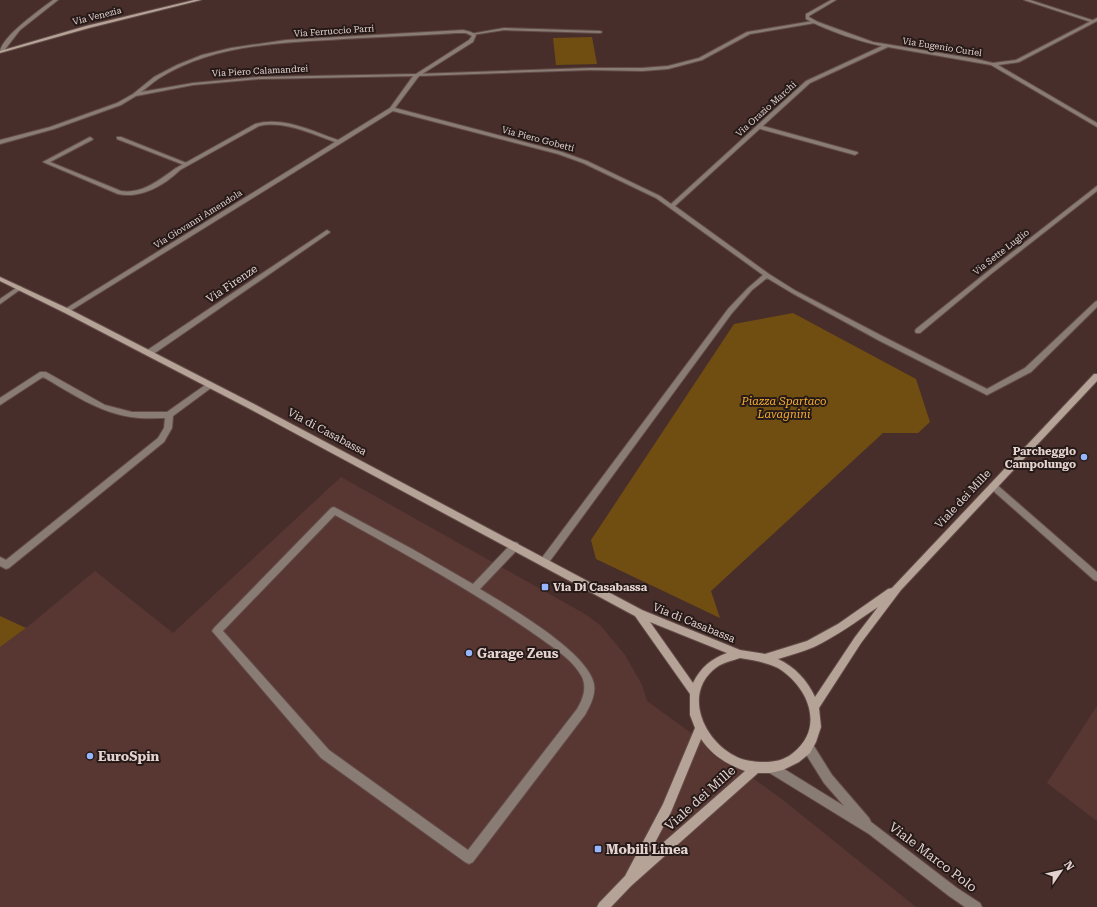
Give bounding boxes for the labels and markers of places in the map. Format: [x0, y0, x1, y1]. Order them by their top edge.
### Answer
place label: Parcheggio Campolungo [1005, 445, 1076, 471]
marker: Parcheggio Campolungo [1079, 452, 1089, 462]
place label: Via Di Casabassa [553, 581, 648, 594]
marker: Via Di Casabassa [540, 582, 550, 592]
place label: Garage Zeus [477, 646, 559, 661]
marker: Garage Zeus [464, 648, 474, 658]
place label: EuroSpin [98, 749, 160, 764]
marker: EuroSpin [85, 751, 95, 761]
place label: Mobili Linea [606, 842, 689, 857]
marker: Mobili Linea [593, 844, 603, 854]

